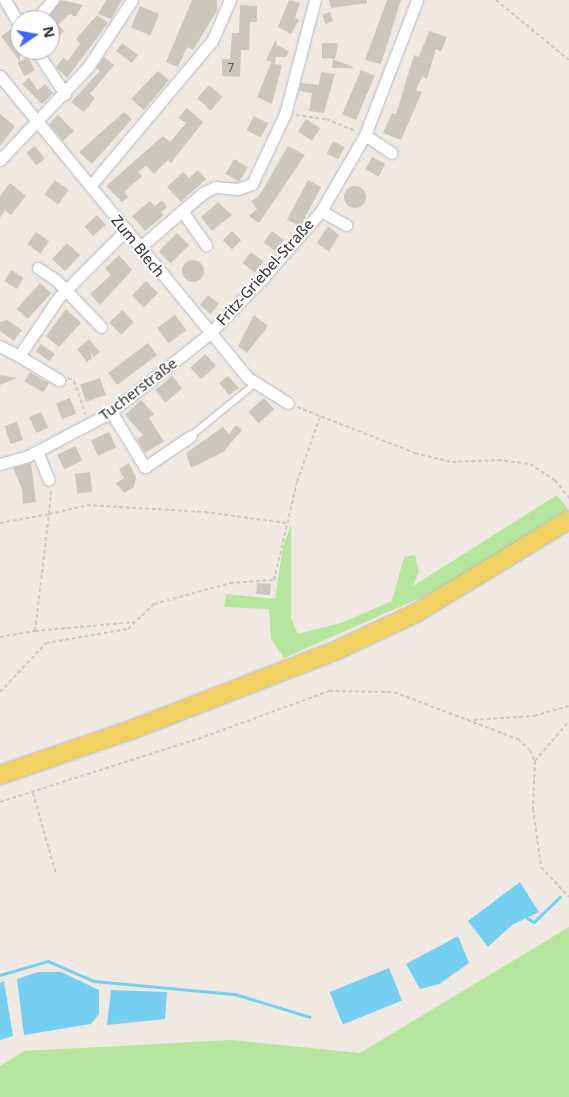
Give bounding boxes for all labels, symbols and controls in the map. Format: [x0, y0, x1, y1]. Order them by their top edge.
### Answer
north arrow [10, 10, 60, 60]
text: N [39, 24, 60, 40]
house number: 7 [228, 61, 234, 75]
street label: Zum Blech [108, 211, 168, 281]
street label: Fritz-Griebel-Straße [213, 215, 317, 329]
street label: Tucherstraße [96, 354, 180, 424]

